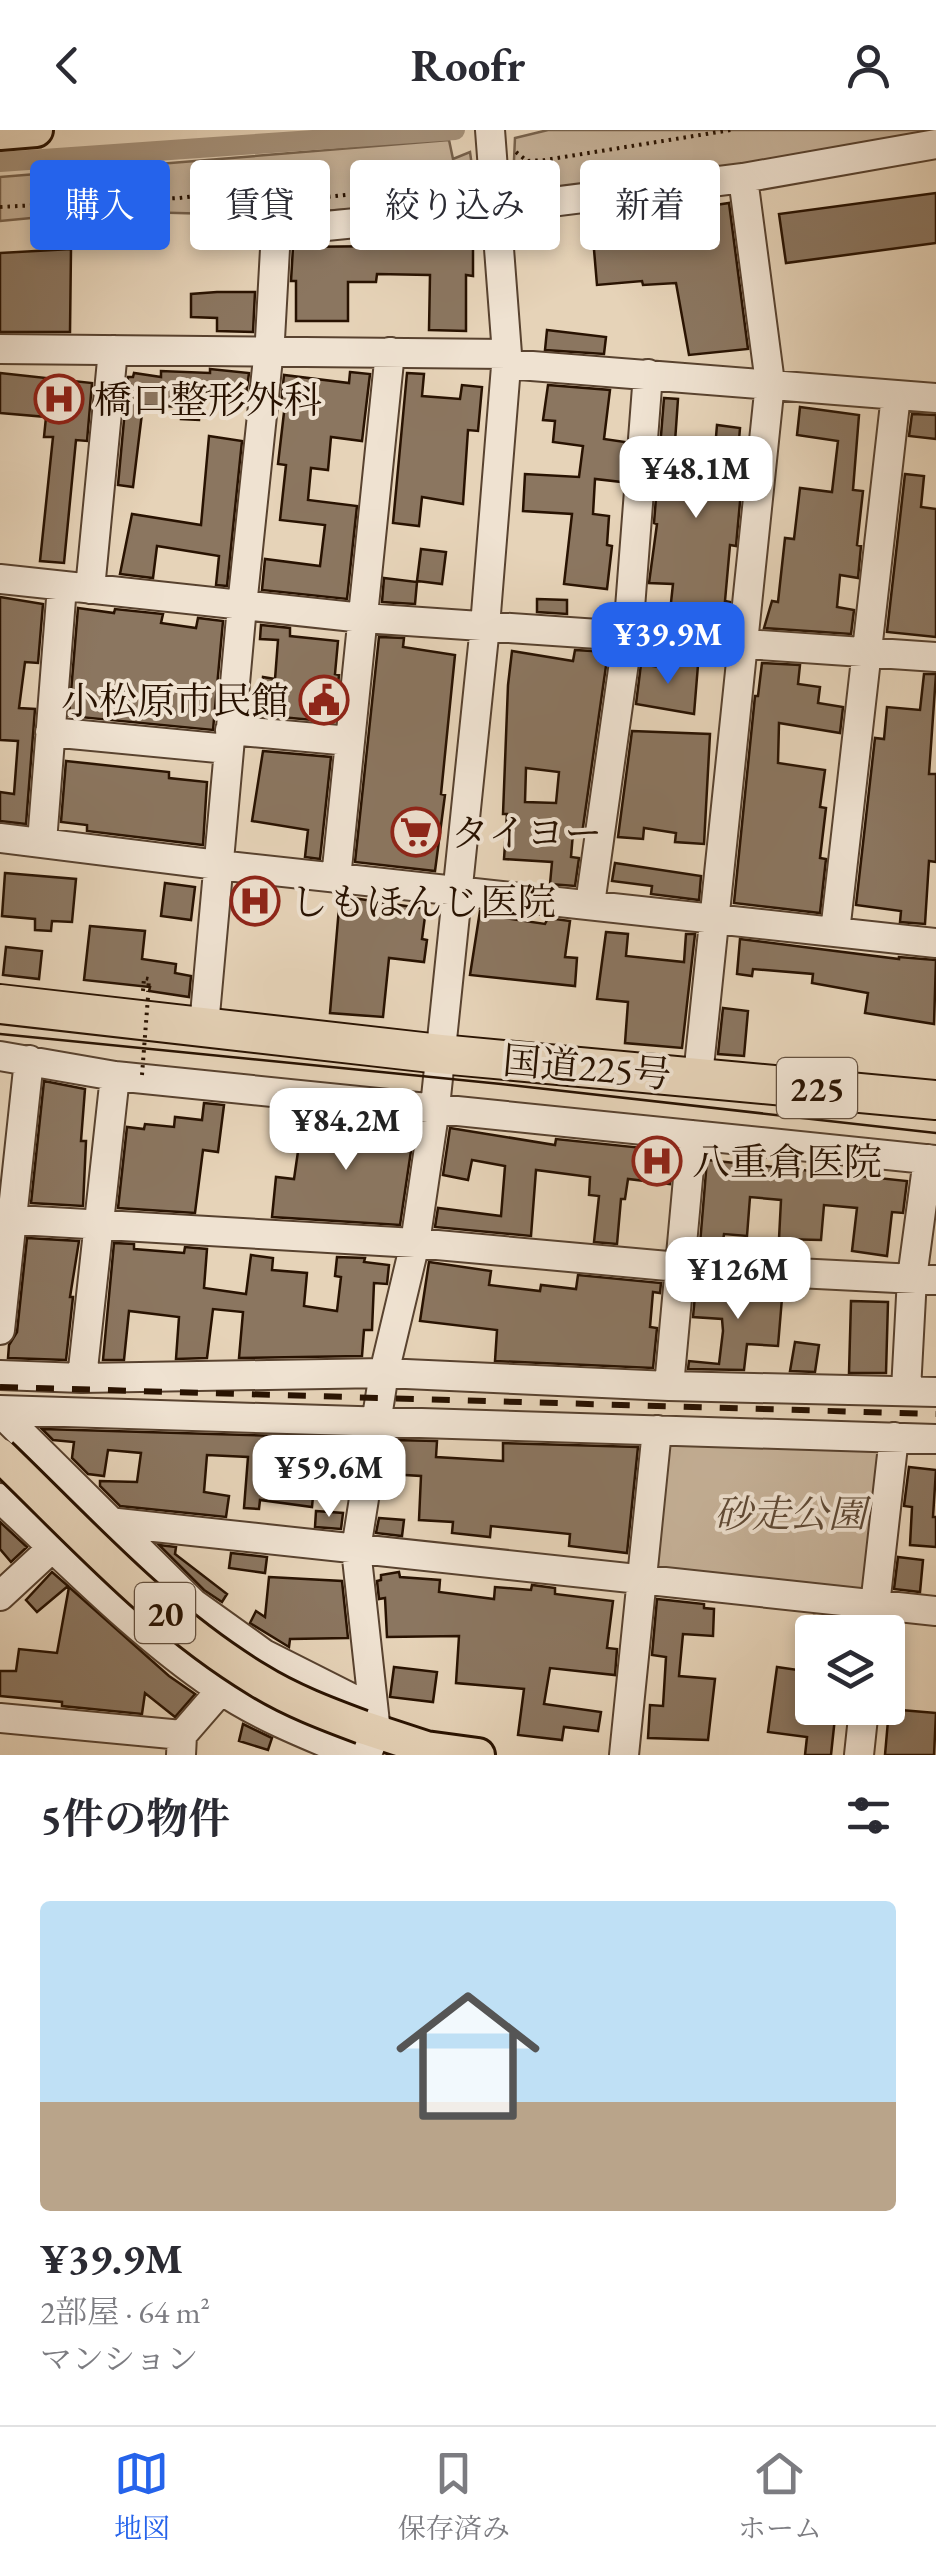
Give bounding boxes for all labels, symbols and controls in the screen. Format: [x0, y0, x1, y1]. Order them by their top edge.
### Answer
text: Roofr [411, 36, 525, 94]
icon: back [40, 38, 95, 93]
icon: person [841, 38, 896, 93]
chip: 購入 [30, 160, 170, 250]
chip: 賃貸 [190, 160, 330, 250]
chip: 絞り込み [350, 160, 560, 250]
chip: 新着 [580, 160, 720, 250]
hospital icon: 橋口整形外科 [33, 373, 85, 425]
place label: 橋口整形外科 [94, 375, 322, 424]
pin: ¥48.1M [615, 436, 777, 521]
text: ¥48.1M [642, 447, 750, 489]
pin: ¥39.9M [587, 602, 749, 687]
text: ¥39.9M [614, 613, 722, 655]
public building icon: 小松原市民館 [298, 674, 350, 726]
place label: 小松原市民館 [61, 676, 289, 725]
supermarket icon: タイヨー [390, 806, 442, 858]
place label: タイヨー [451, 808, 602, 857]
hospital icon: しもほんじ医院 [229, 875, 281, 927]
place label: しもほんじ医院 [290, 877, 556, 926]
street label: 国道225号 [501, 1035, 673, 1099]
road number: 225 [777, 1058, 857, 1118]
pin: ¥84.2M [265, 1088, 427, 1173]
text: ¥84.2M [292, 1099, 400, 1141]
hospital icon: 八重倉医院 [631, 1135, 683, 1187]
place label: 八重倉医院 [692, 1137, 882, 1186]
pin: ¥126M [668, 1237, 808, 1322]
text: ¥126M [687, 1248, 789, 1290]
pin: ¥59.6M [248, 1435, 410, 1520]
text: ¥59.6M [275, 1446, 383, 1488]
park label: 砂走公園 [714, 1489, 872, 1538]
road number: 20 [135, 1583, 195, 1643]
map controls [795, 1615, 905, 1725]
button: layers [795, 1615, 905, 1725]
icon: filters [841, 1788, 896, 1843]
text: 5件の物件 [40, 1791, 230, 1846]
icon: home [378, 1966, 558, 2146]
text: ¥39.9M [40, 2231, 183, 2286]
text: 2部屋 · 64 m² [40, 2291, 210, 2333]
text: マンション [40, 2338, 199, 2380]
tab: 地図 [114, 2446, 170, 2546]
tab: 保存済み [398, 2446, 510, 2546]
tab: ホーム [738, 2446, 822, 2546]

